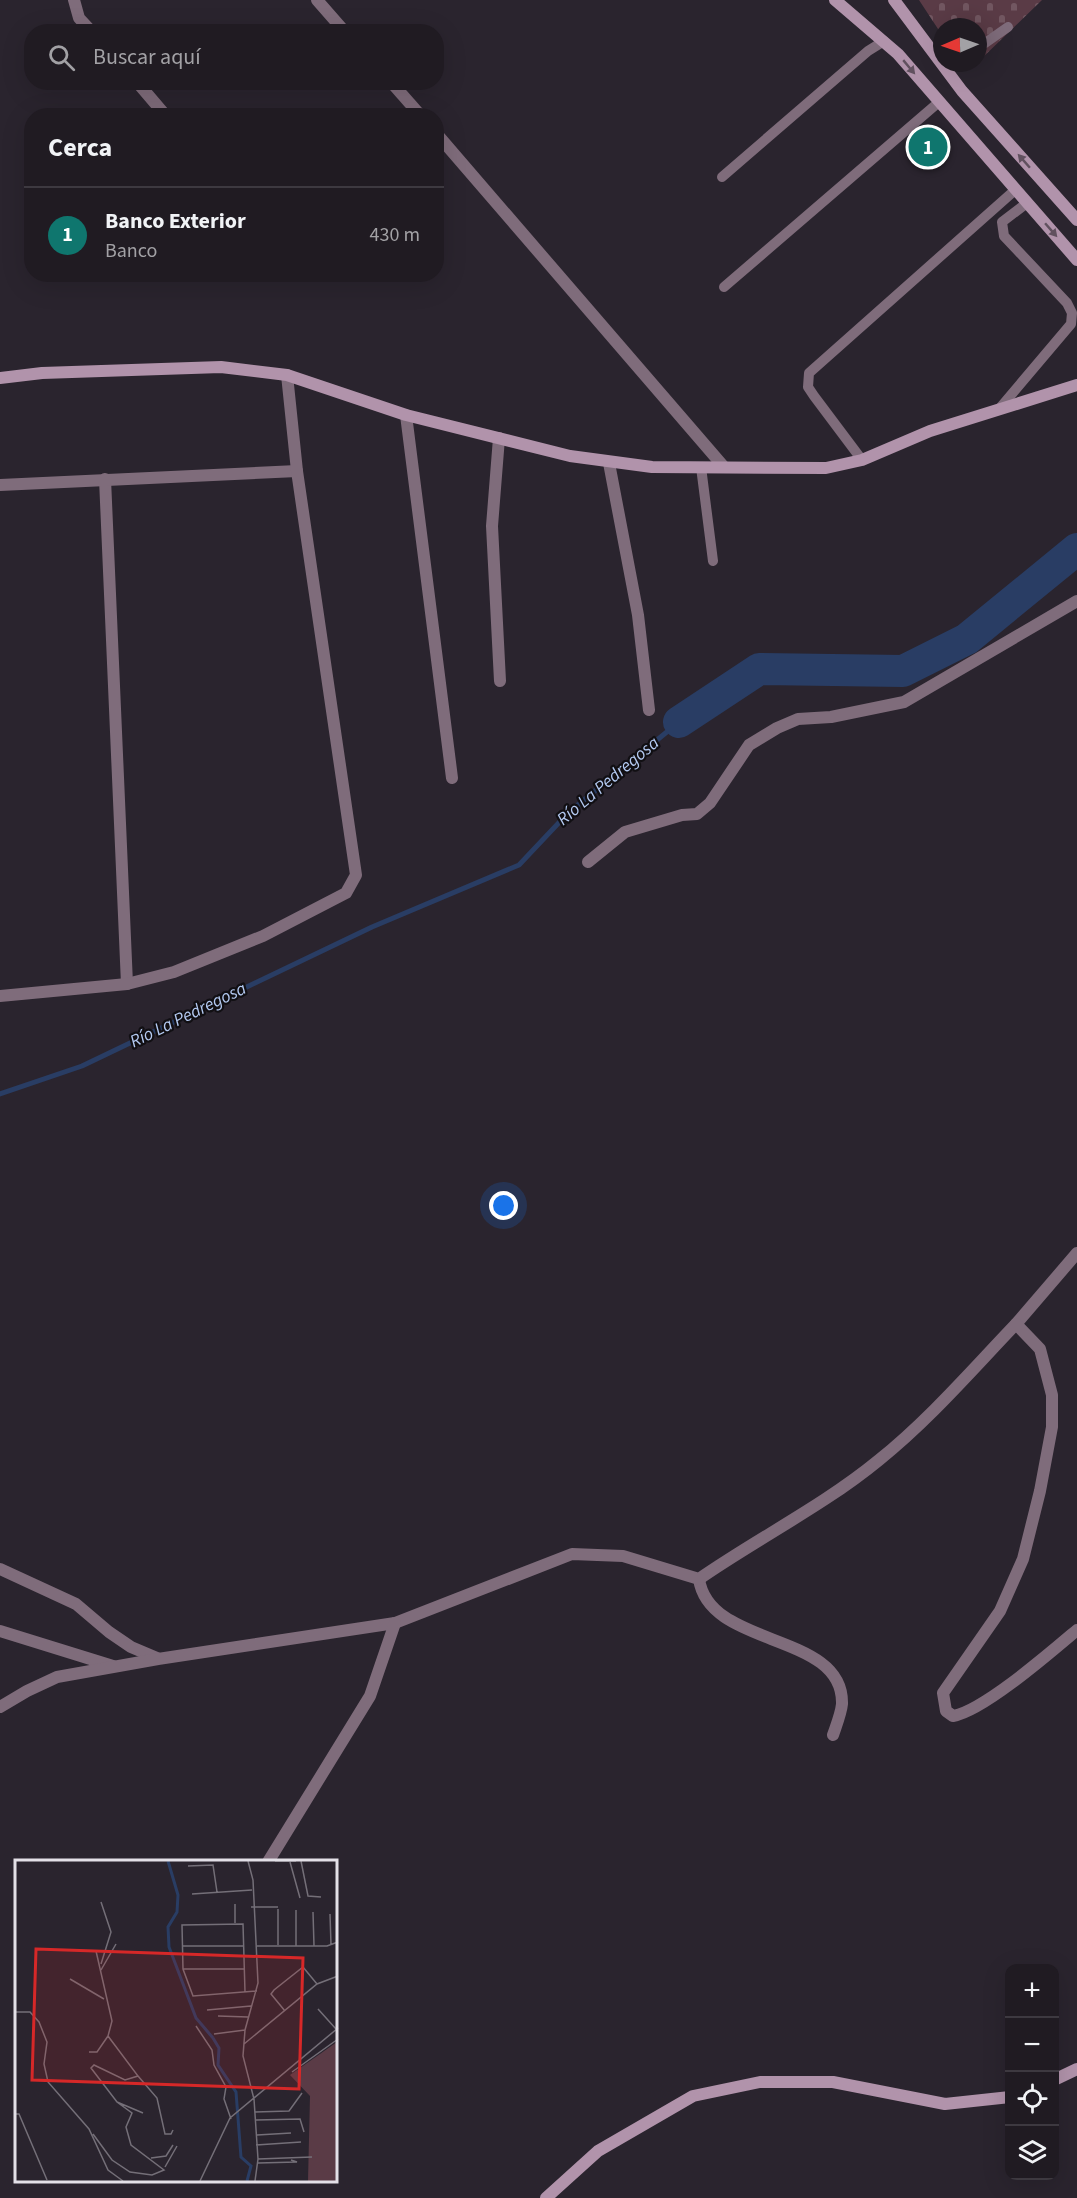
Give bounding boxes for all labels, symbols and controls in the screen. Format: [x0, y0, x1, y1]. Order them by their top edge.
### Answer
north arrow [933, 18, 987, 72]
search box [24, 24, 444, 90]
icon: search [45, 41, 78, 74]
text: Buscar aquí [93, 41, 201, 73]
one-way arrow [903, 59, 916, 75]
pin: 1 [908, 124, 948, 170]
text: Cerca [48, 129, 112, 166]
one-way arrow [1018, 154, 1031, 169]
text: Banco Exterior [105, 205, 246, 237]
text: 1 [62, 221, 73, 249]
text: 430 m [370, 221, 420, 249]
one-way arrow [1044, 222, 1057, 237]
text: Banco [105, 237, 157, 265]
water label: Río La Pedregosa [551, 731, 665, 831]
water label: Río La Pedregosa [126, 976, 251, 1054]
your location [489, 1191, 518, 1220]
inset map [15, 1860, 338, 2183]
map controls [1005, 1964, 1059, 2180]
button: + [1005, 1964, 1059, 2018]
button: − [1005, 2018, 1059, 2072]
button: locate [1005, 2072, 1059, 2126]
button: layers [1005, 2126, 1059, 2180]

